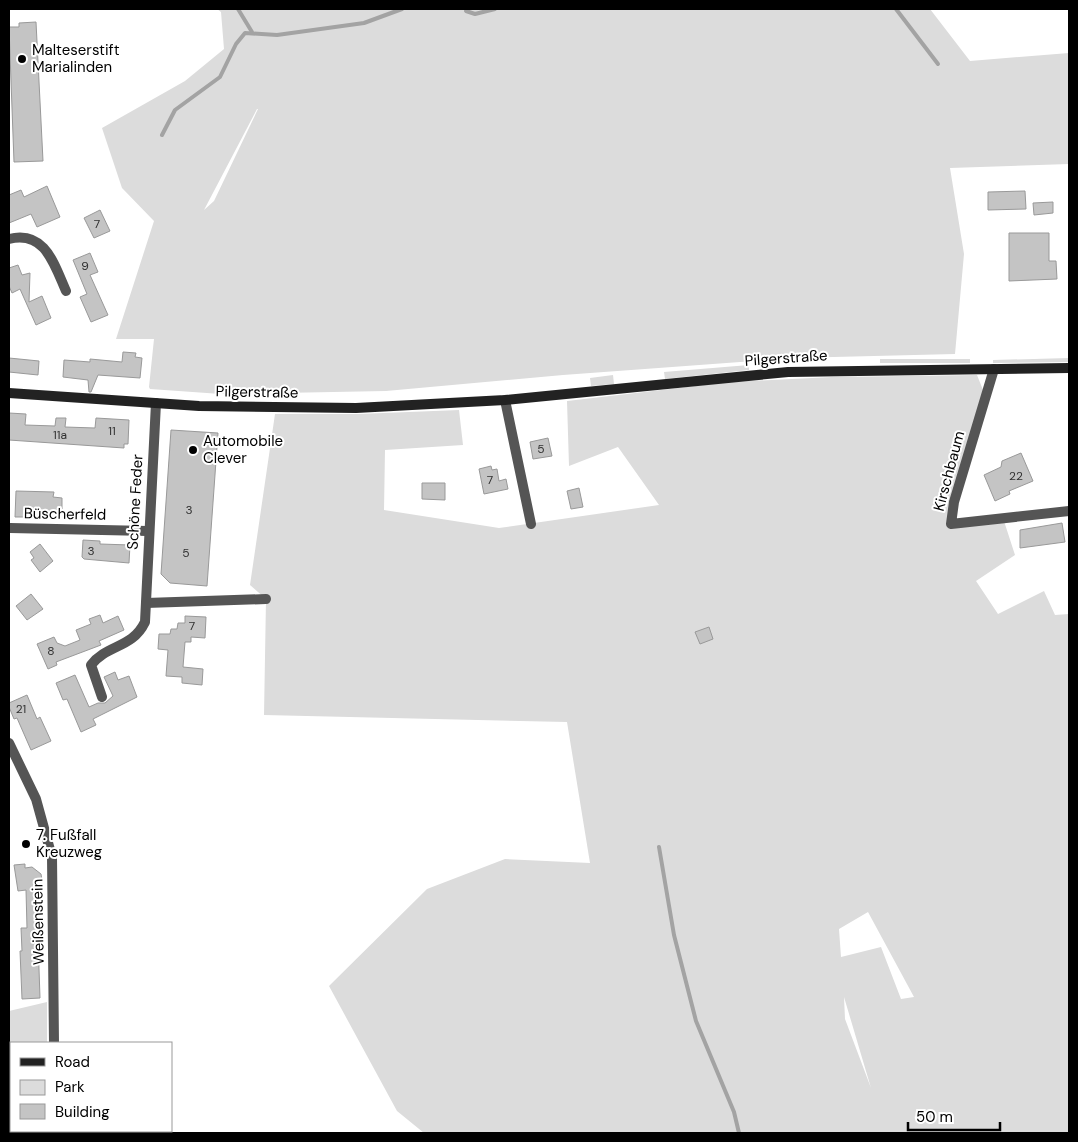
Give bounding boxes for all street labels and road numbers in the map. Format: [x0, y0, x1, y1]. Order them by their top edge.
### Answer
street label: Pilgerstraße [744, 345, 828, 371]
street label: Pilgerstraße [215, 381, 299, 403]
street label: Kirschbaum [929, 429, 969, 513]
street label: Schöne Feder [123, 453, 148, 550]
street label: Büscherfeld [24, 503, 106, 525]
street label: Weißenstein [27, 879, 49, 965]

